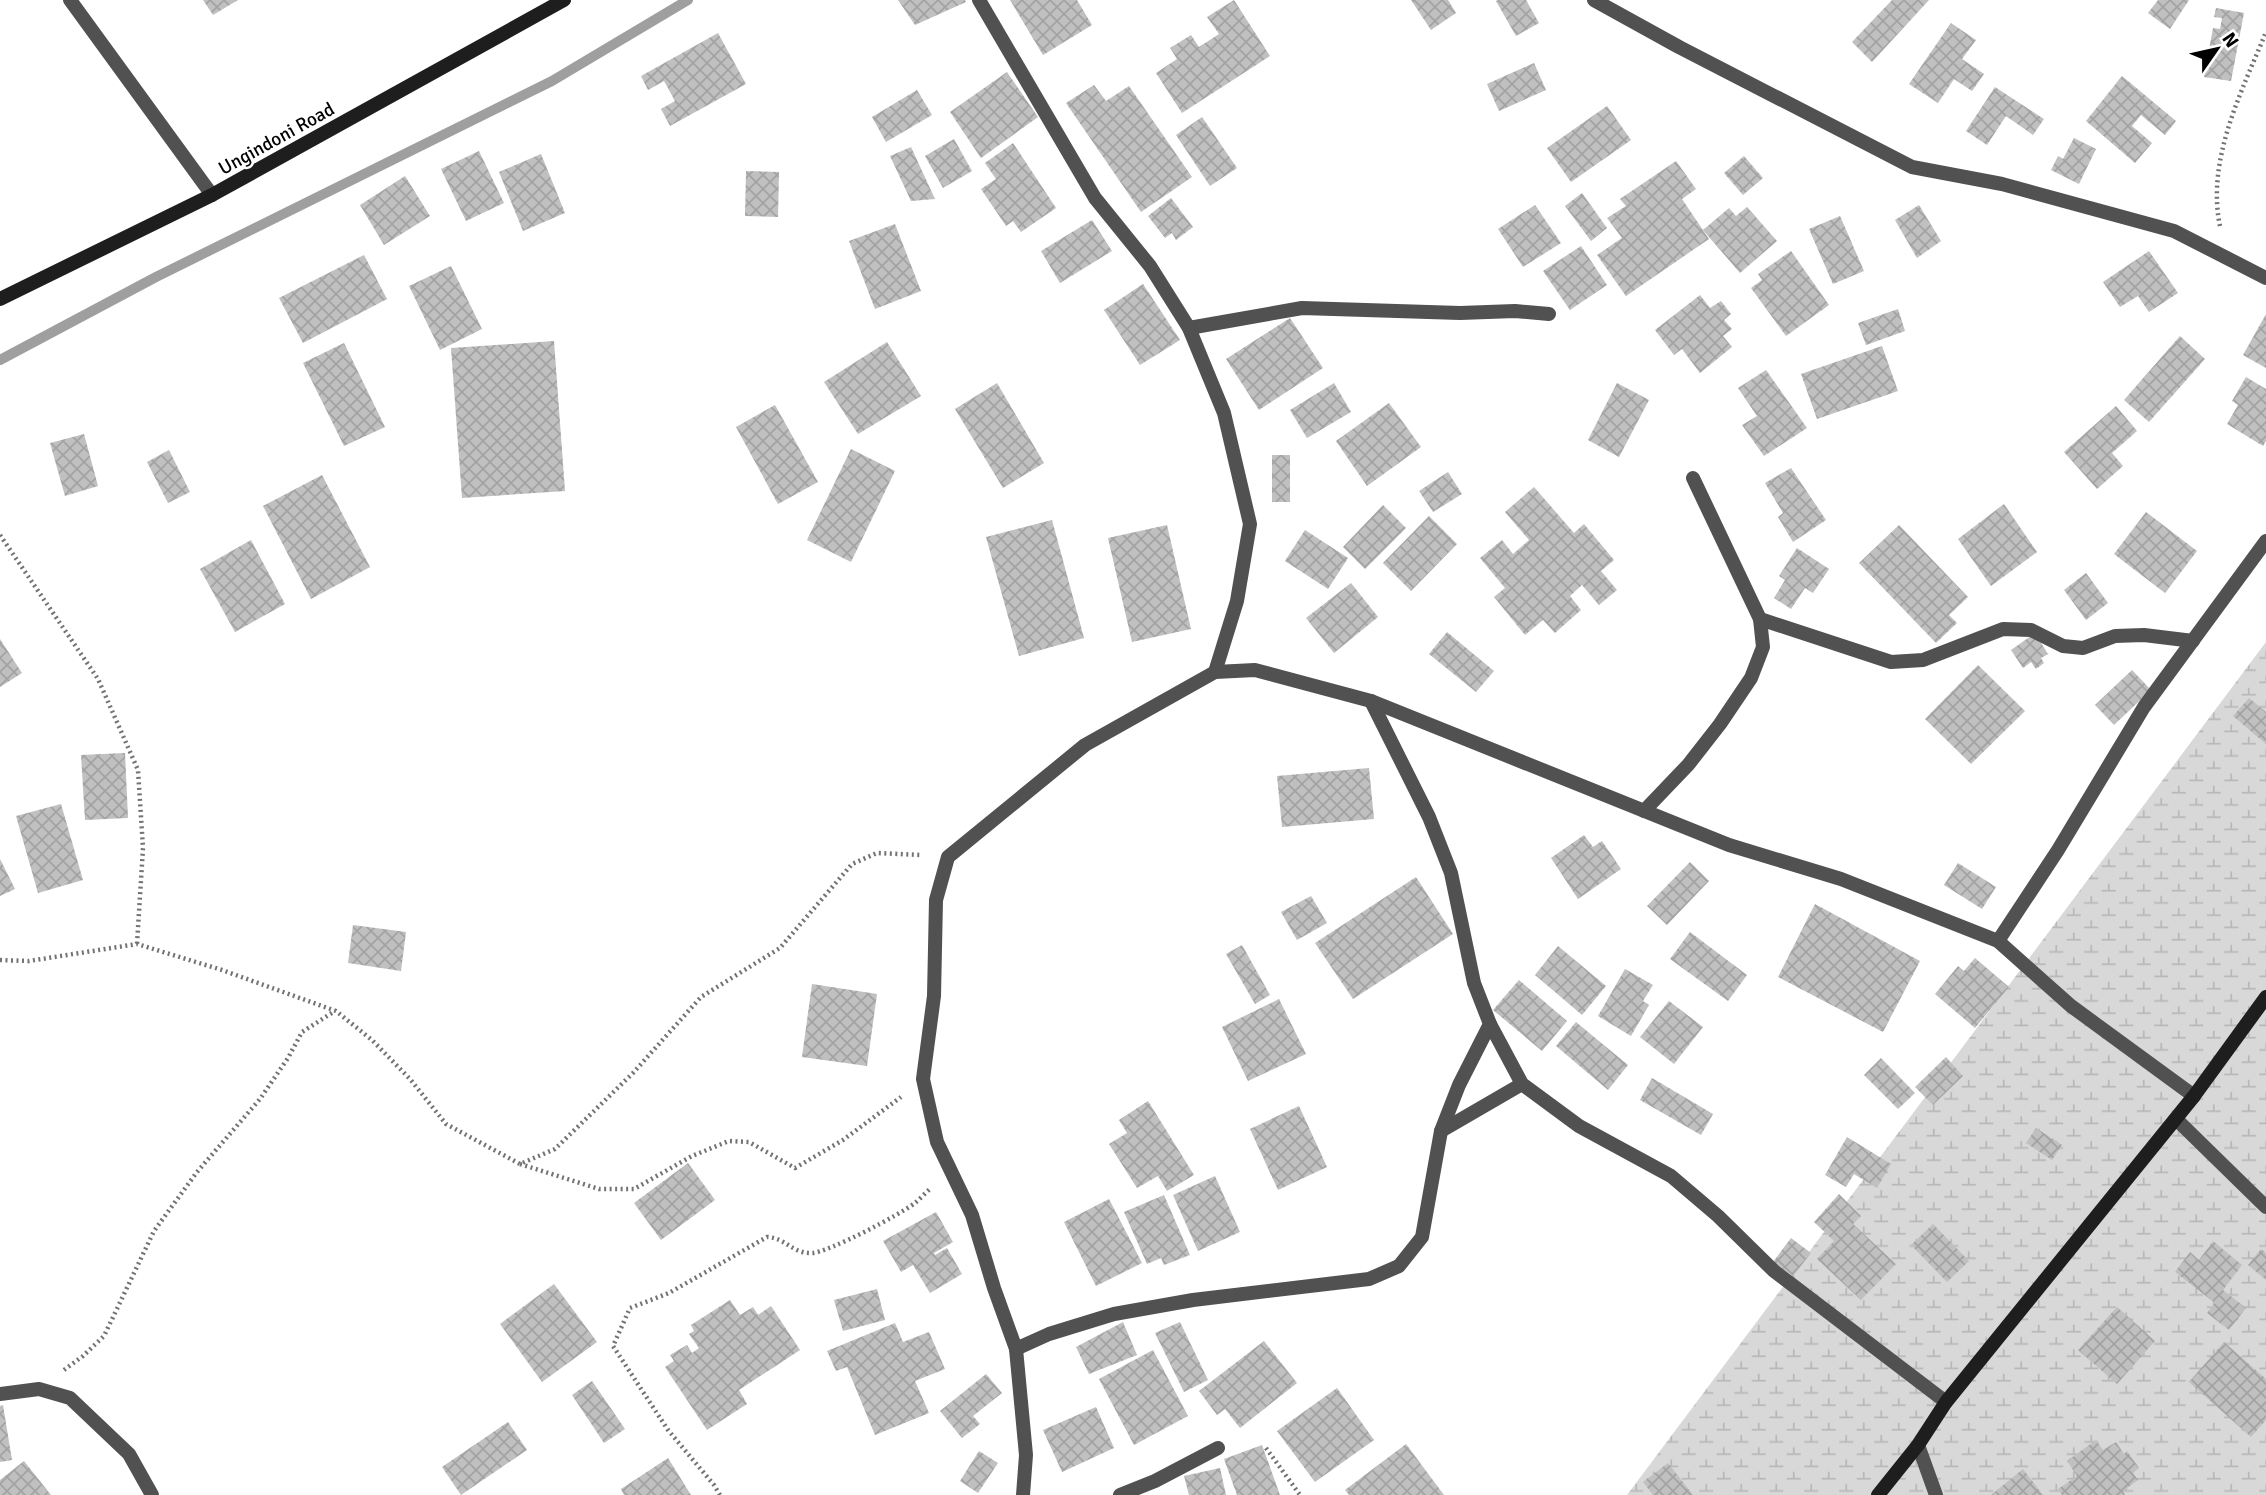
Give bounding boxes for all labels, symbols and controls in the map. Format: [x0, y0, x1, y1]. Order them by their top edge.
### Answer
north arrow [2182, 14, 2252, 84]
text: N [2217, 28, 2244, 52]
street label: Ungindoni Road [214, 97, 339, 181]

